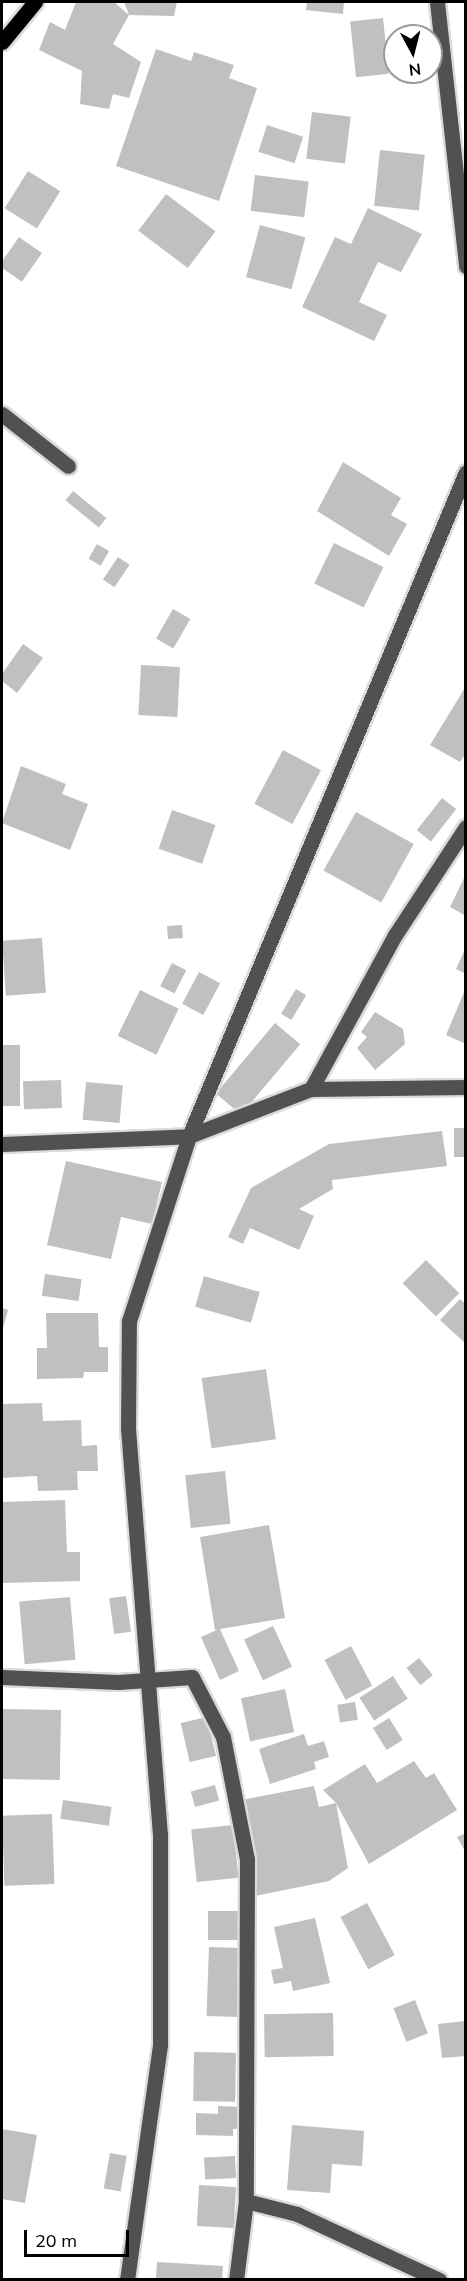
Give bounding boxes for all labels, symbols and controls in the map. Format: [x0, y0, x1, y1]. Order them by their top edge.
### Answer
north arrow [383, 24, 443, 84]
text: N [408, 59, 422, 81]
scale bar [27, 2218, 132, 2256]
text: 20 m [35, 2229, 77, 2252]

